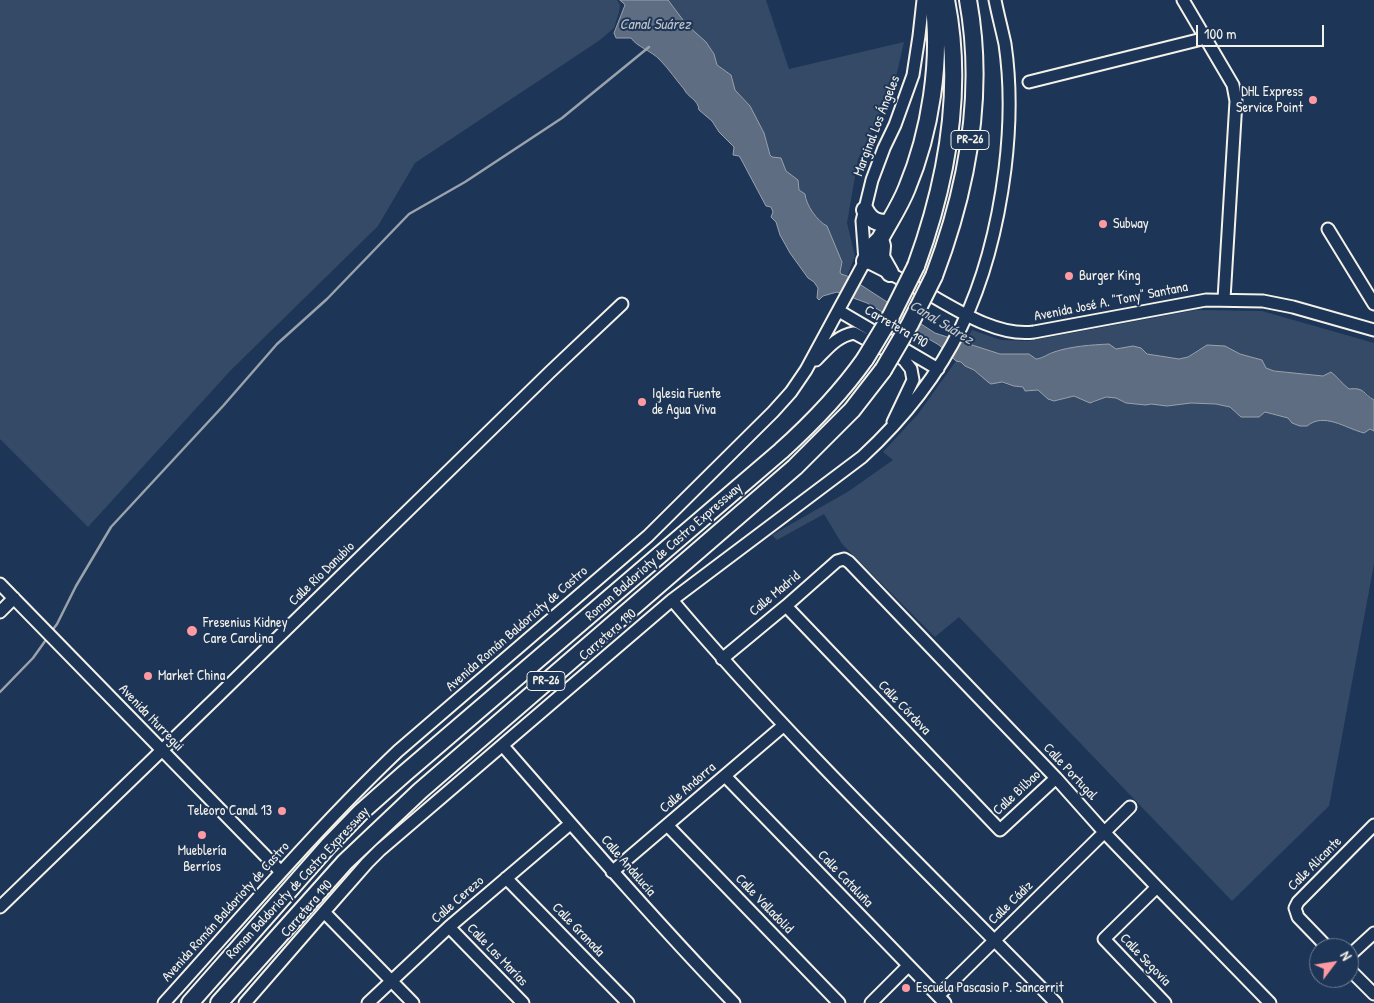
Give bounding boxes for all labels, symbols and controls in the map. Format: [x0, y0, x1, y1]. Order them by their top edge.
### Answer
scale bar [1199, 15, 1326, 47]
water label: Canal Suárez [619, 16, 691, 34]
text: 100 m [1204, 23, 1237, 44]
street label: Marginal Los Ángeles [850, 73, 904, 179]
place label: DHL Express Service Point [1236, 84, 1303, 116]
marker: DHL Express Service Point [1307, 94, 1319, 106]
road number: PR-26 [951, 130, 989, 150]
place label: Subway [1113, 216, 1149, 232]
marker: Subway [1097, 218, 1109, 230]
place label: Burger King [1079, 268, 1141, 284]
marker: Burger King [1063, 270, 1075, 282]
street label: Avenida José A. "Tony" Santana [1033, 279, 1189, 325]
water label: Canal Suárez [906, 297, 976, 349]
street label: Carretera 190 [861, 302, 931, 352]
place label: Iglesia Fuente de Agua Viva [652, 386, 721, 418]
marker: Iglesia Fuente de Agua Viva [636, 396, 648, 408]
street label: Roman Baldorioty de Castro Expressway [582, 479, 746, 625]
street label: Calle Río Danubio [286, 538, 358, 610]
street label: Avenida Román Baldorioty de Castro [443, 563, 591, 695]
street label: Calle Madrid [746, 568, 804, 620]
street label: Carretera 190 [576, 606, 640, 664]
place label: Fresenius Kidney Care Carolina [203, 615, 288, 648]
marker: Fresenius Kidney Care Carolina [185, 624, 199, 638]
place label: Market China [158, 668, 225, 684]
marker: Market China [142, 670, 154, 682]
road number: PR-26 [527, 671, 565, 690]
street label: Calle Córdova [874, 677, 934, 739]
street label: Avenida Iturregui [115, 681, 187, 755]
street label: Calle Portugal [1039, 740, 1101, 804]
street label: Calle Andorra [657, 759, 719, 817]
street label: Calle Bilbao [990, 767, 1044, 819]
place label: Teleoro Canal 13 [187, 803, 272, 819]
street label: Roman Baldorioty de Castro Expressway [223, 803, 373, 963]
marker: Teleoro Canal 13 [276, 805, 288, 817]
marker: Mueblería Berríos [196, 829, 208, 841]
street label: Calle Andalucía [597, 832, 659, 900]
street label: Calle Alicante [1285, 834, 1345, 894]
street label: Avenida Román Baldorioty de Castro [159, 839, 293, 985]
place label: Mueblería Berríos [178, 843, 226, 876]
street label: Calle Cataluña [814, 847, 876, 911]
street label: Calle Valladolid [731, 871, 797, 937]
street label: Calle Cerezo [428, 873, 488, 927]
street label: Carretera 190 [278, 877, 336, 941]
street label: Calle Cádiz [985, 878, 1037, 928]
street label: Calle Granada [548, 900, 608, 960]
street label: Calle Las Marías [463, 920, 531, 990]
street label: Calle Segovia [1116, 930, 1174, 990]
north arrow [1309, 938, 1359, 988]
text: N [1336, 947, 1356, 964]
place label: Escuela Pascasio P. Sancerrit [916, 980, 1063, 996]
marker: Escuela Pascasio P. Sancerrit [900, 982, 912, 994]

